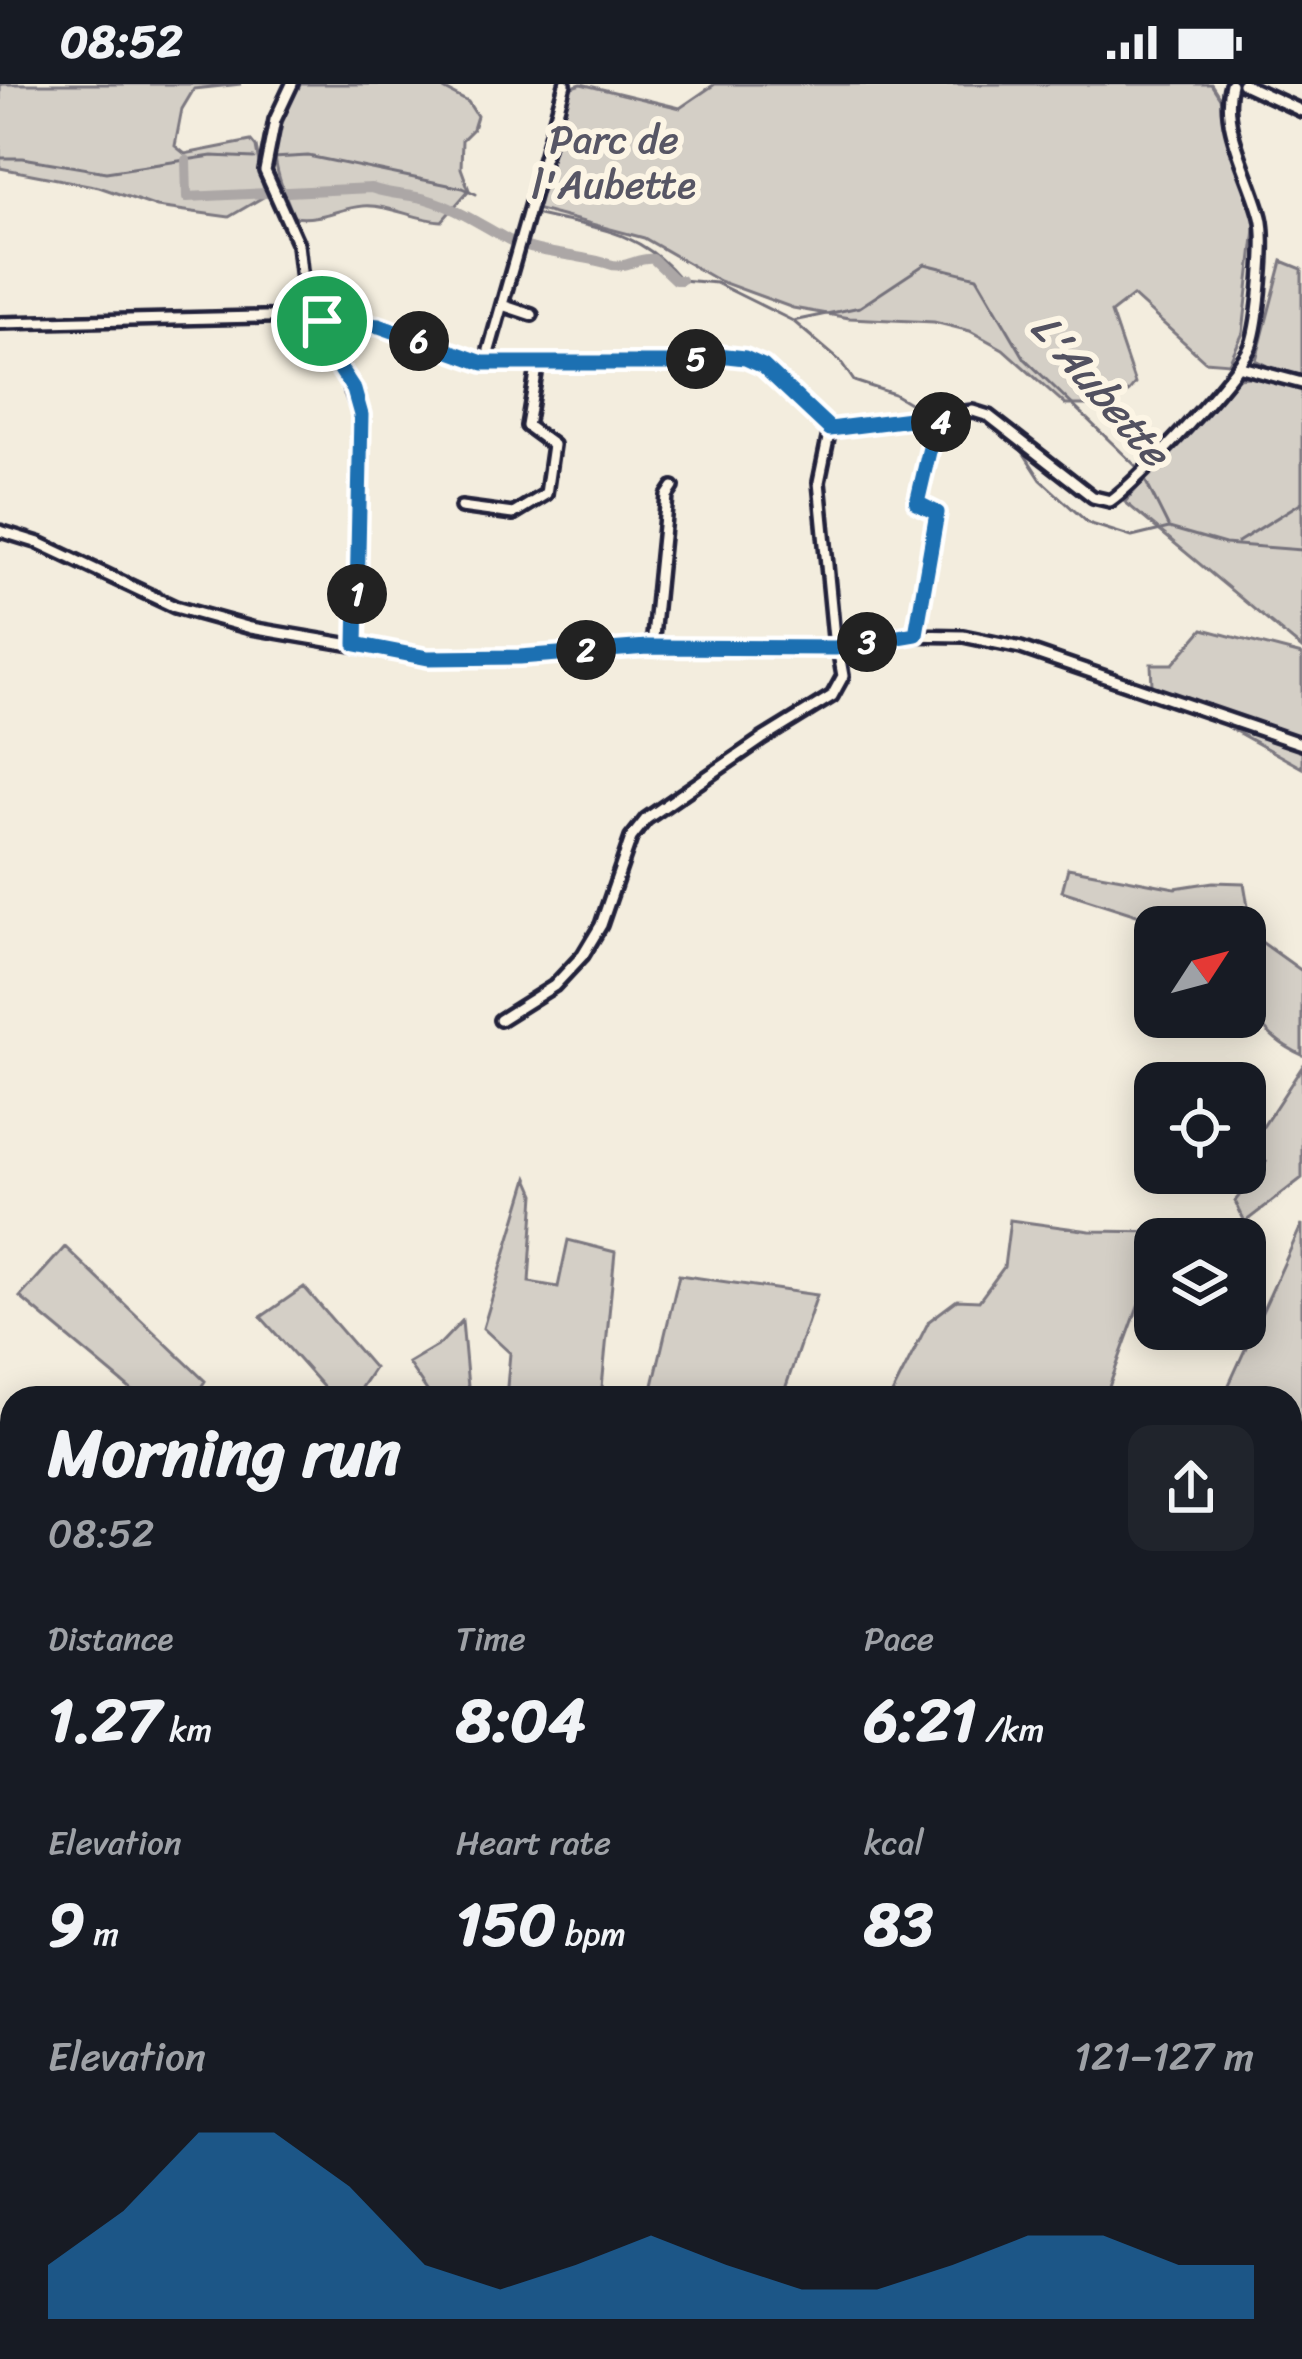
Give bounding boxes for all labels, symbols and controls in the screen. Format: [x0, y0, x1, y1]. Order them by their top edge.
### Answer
text: 08:52 [60, 2, 183, 82]
park label: Parc de l'Aubette [532, 105, 696, 219]
pin [271, 270, 373, 372]
icon: arrive [289, 288, 355, 354]
water label: L'Aubette [1012, 296, 1191, 486]
pin: 6 [389, 311, 449, 371]
text: 6 [410, 312, 428, 370]
pin: 5 [666, 329, 726, 389]
text: 5 [686, 330, 706, 388]
pin: 4 [911, 392, 971, 452]
text: 4 [931, 393, 951, 451]
pin: 1 [327, 564, 387, 624]
text: 1 [350, 565, 364, 623]
pin: 3 [837, 612, 897, 672]
text: 3 [858, 613, 876, 671]
pin: 2 [556, 620, 616, 680]
text: 2 [576, 621, 596, 679]
north arrow [1134, 906, 1266, 1038]
map controls [1134, 906, 1266, 1350]
button: locate [1134, 1062, 1266, 1194]
button: layers [1134, 1218, 1266, 1350]
text: Morning run [48, 1395, 401, 1512]
button: share [1128, 1425, 1254, 1551]
text: 08:52 [48, 1499, 154, 1568]
text: Distance [48, 1610, 173, 1668]
text: Time [456, 1610, 526, 1668]
text: Pace [864, 1610, 934, 1668]
text: 1.27 [48, 1668, 161, 1774]
text: 8:04 [456, 1668, 586, 1774]
text: 6:21 [864, 1668, 977, 1774]
text: km [161, 1701, 212, 1759]
text: /km [977, 1701, 1044, 1759]
text: Elevation [48, 1814, 182, 1872]
text: Heart rate [456, 1814, 611, 1872]
text: kcal [864, 1814, 924, 1872]
text: 9 [48, 1872, 85, 1978]
text: 150 [456, 1872, 556, 1978]
text: 83 [864, 1872, 933, 1978]
text: m [85, 1905, 119, 1963]
text: bpm [556, 1905, 626, 1963]
text: Elevation [48, 2022, 206, 2091]
text: 121–127 m [1074, 2022, 1254, 2091]

